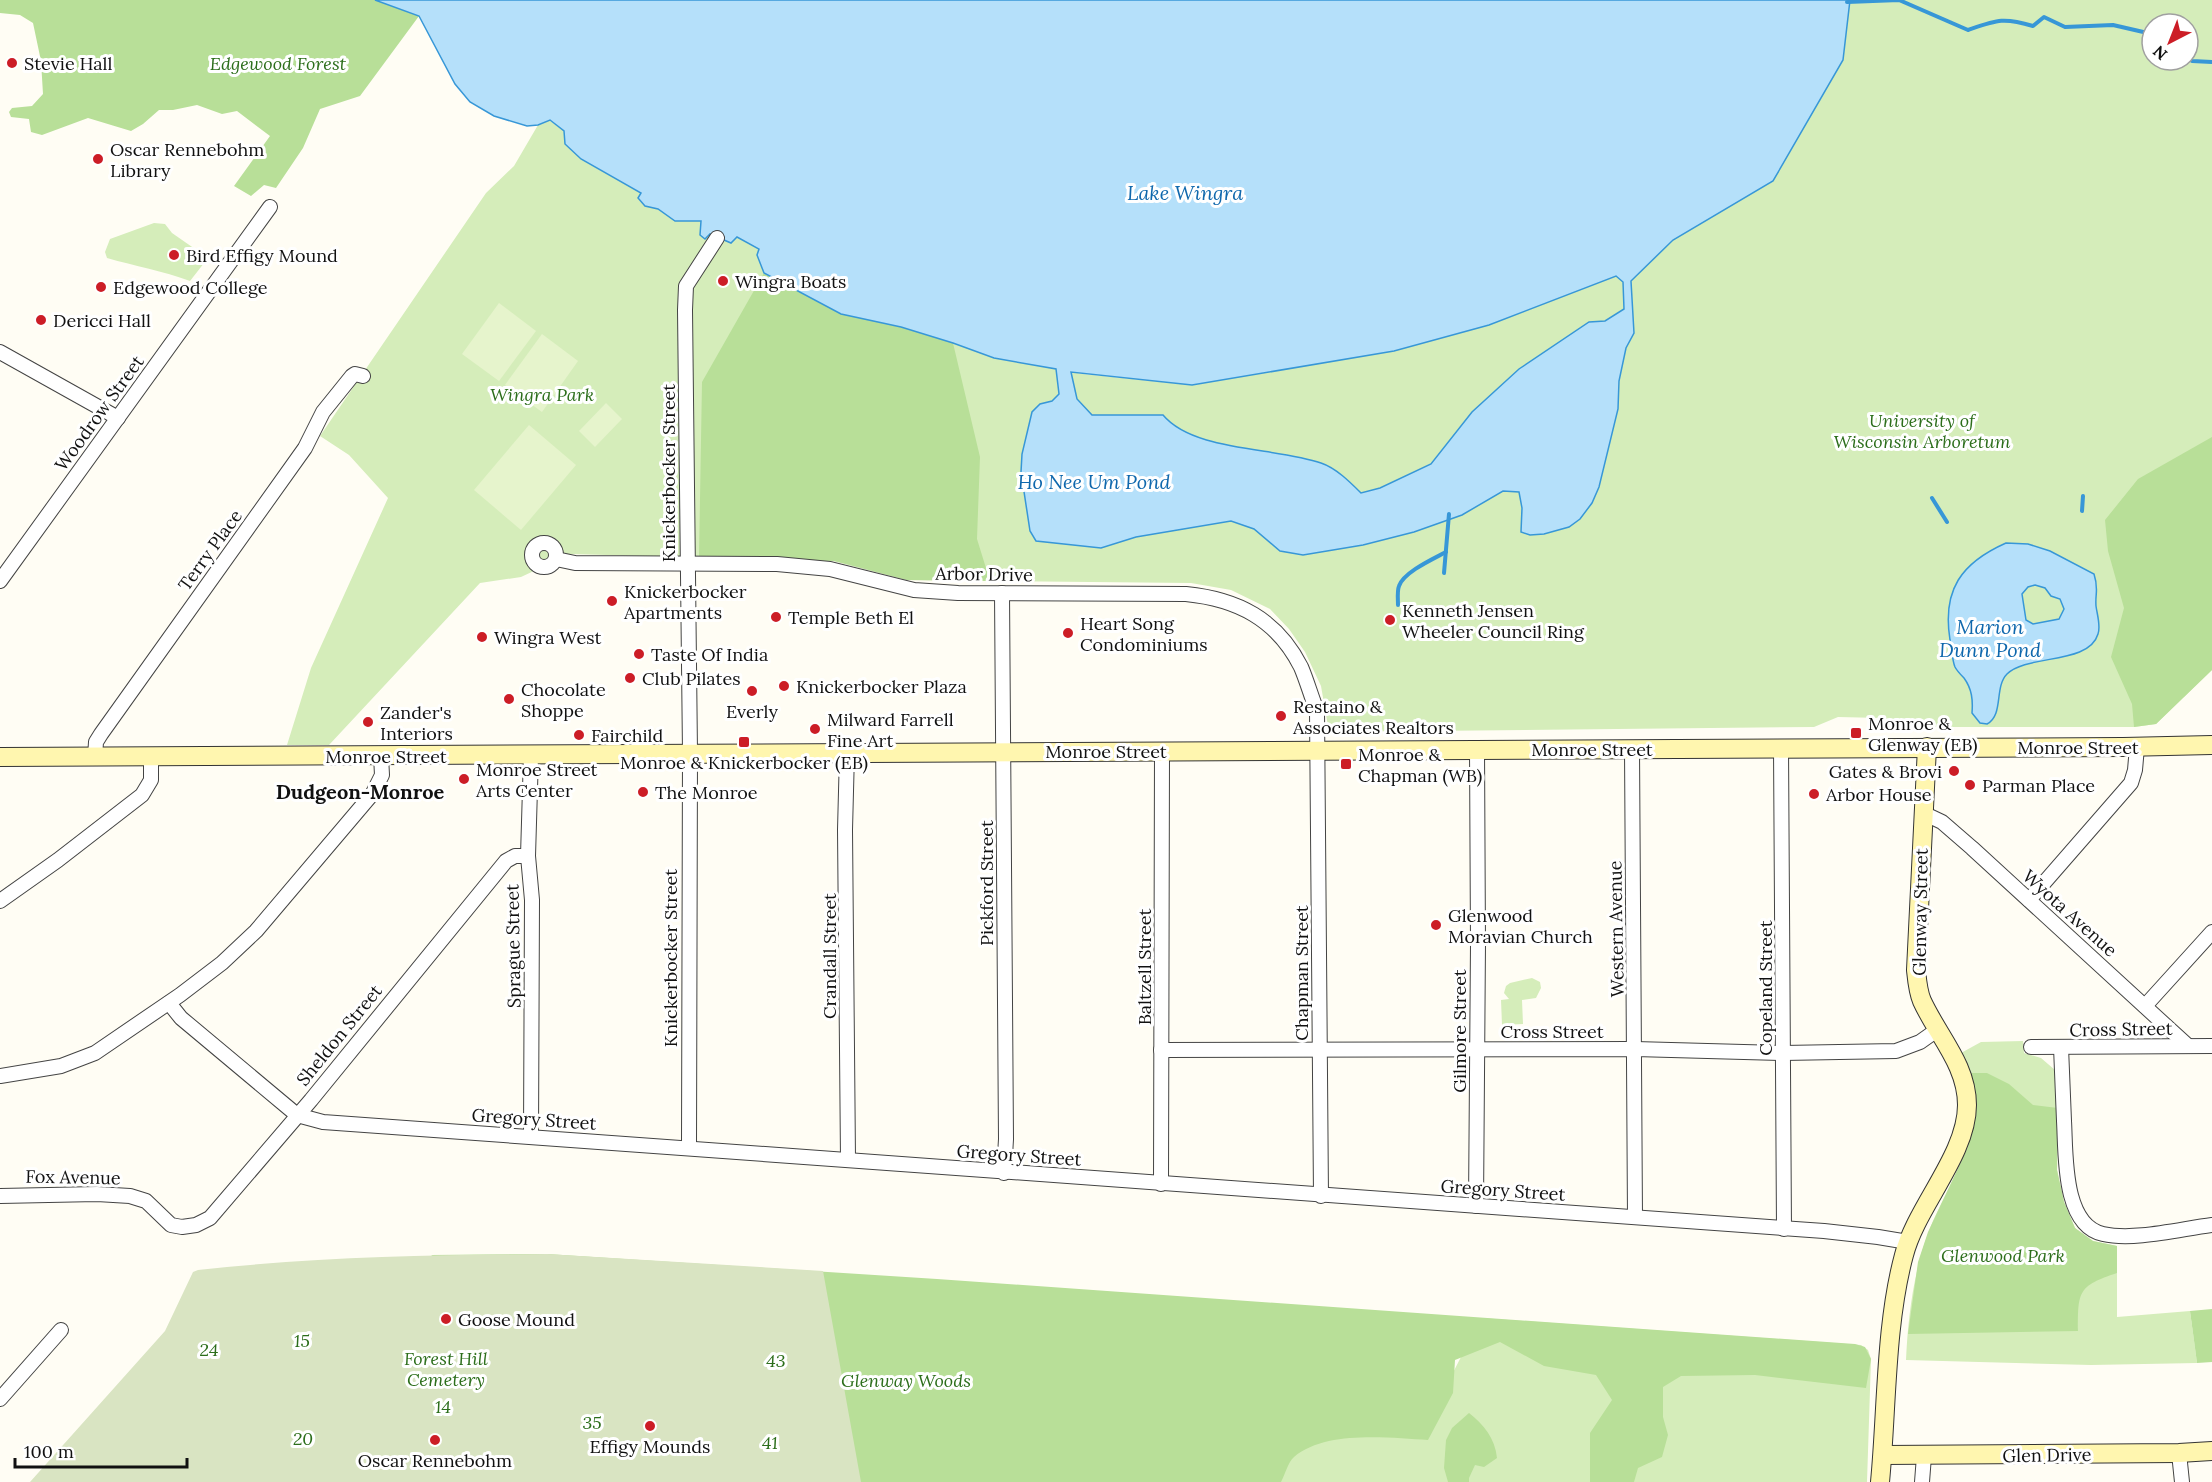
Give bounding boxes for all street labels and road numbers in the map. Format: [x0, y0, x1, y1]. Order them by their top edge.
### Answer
street label: Woodrow Street [49, 351, 149, 475]
street label: Knickerbocker Street [657, 384, 680, 562]
street label: Terry Place [173, 505, 247, 595]
street label: Arbor Drive [934, 562, 1033, 586]
street label: Monroe Street [2017, 736, 2139, 759]
street label: Monroe Street [1531, 738, 1653, 761]
street label: Monroe Street [1045, 740, 1167, 763]
street label: Monroe Street [325, 745, 447, 768]
street label: Pickford Street [975, 820, 998, 946]
street label: Glenway Street [1907, 848, 1933, 976]
street label: Western Avenue [1603, 860, 1629, 997]
street label: Wyota Avenue [2018, 864, 2122, 962]
street label: Knickerbocker Street [659, 869, 682, 1047]
street label: Sprague Street [500, 884, 526, 1008]
street label: Crandall Street [818, 893, 841, 1019]
street label: Chapman Street [1290, 905, 1313, 1041]
street label: Baltzell Street [1133, 909, 1156, 1025]
street label: Copeland Street [1754, 920, 1777, 1056]
street label: Gilmore Street [1448, 969, 1471, 1093]
street label: Sheldon Street [291, 980, 387, 1090]
street label: Cross Street [2069, 1017, 2173, 1041]
street label: Cross Street [1500, 1020, 1604, 1043]
street label: Gregory Street [471, 1103, 597, 1135]
street label: Gregory Street [956, 1139, 1082, 1171]
street label: Fox Avenue [25, 1165, 121, 1189]
street label: Gregory Street [1440, 1174, 1566, 1206]
street label: Glen Drive [2002, 1443, 2092, 1467]

